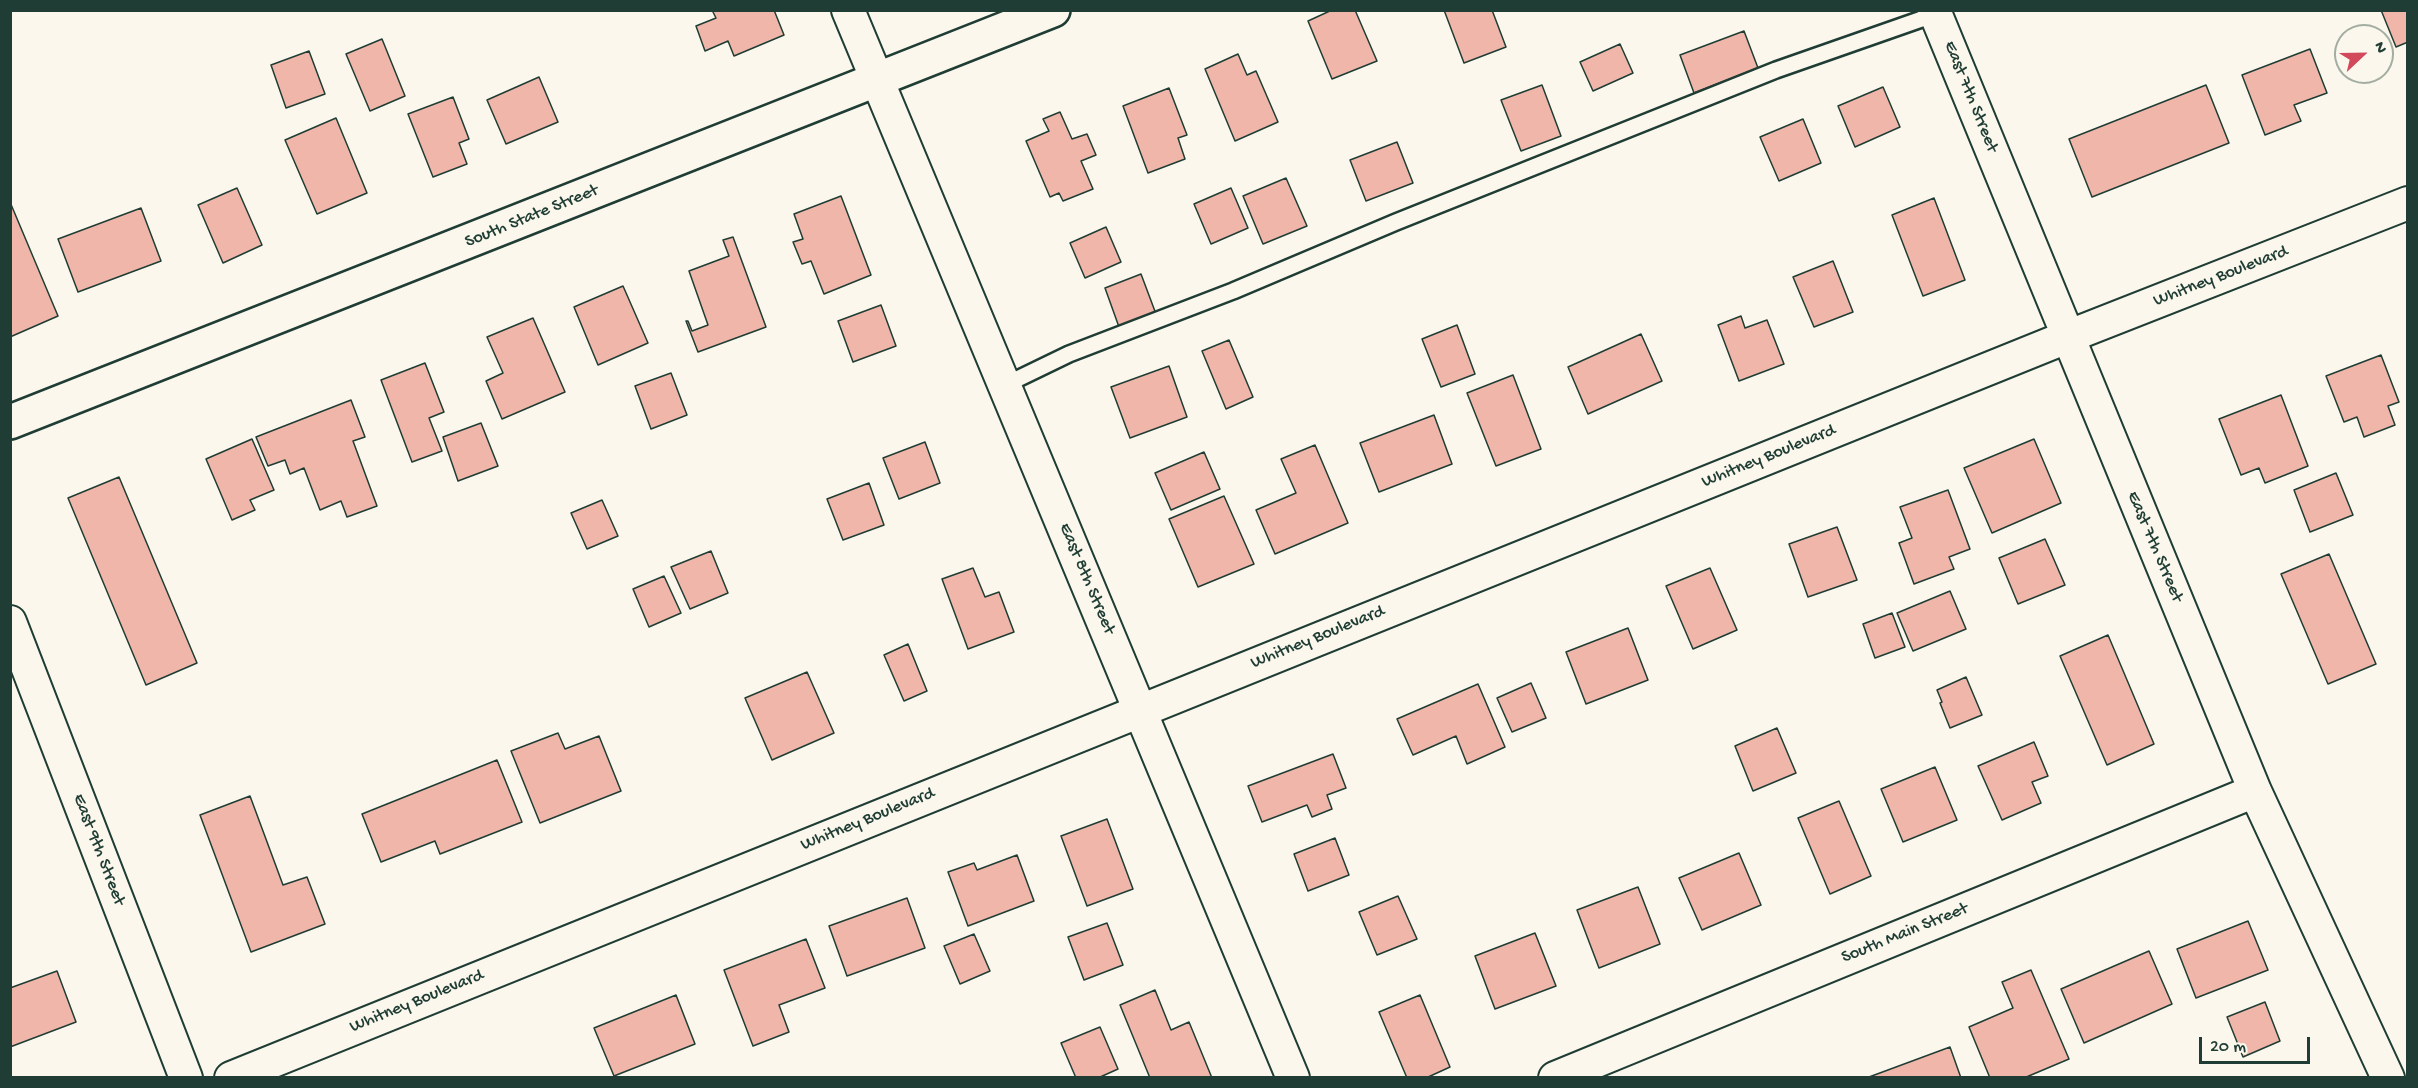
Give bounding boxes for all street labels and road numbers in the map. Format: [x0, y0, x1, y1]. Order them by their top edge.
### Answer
street label: East 7th Street [1938, 38, 2002, 156]
street label: South State Street [462, 180, 602, 254]
street label: Whitney Boulevard [2151, 241, 2291, 313]
street label: Whitney Boulevard [1699, 420, 1839, 494]
street label: East 7th Street [2121, 488, 2187, 606]
street label: East 8th Street [1053, 520, 1119, 638]
street label: Whitney Boulevard [1248, 601, 1388, 675]
street label: Whitney Boulevard [798, 783, 938, 857]
street label: East 9th Street [67, 791, 129, 909]
street label: South Main Street [1839, 899, 1971, 969]
street label: Whitney Boulevard [347, 965, 487, 1039]

